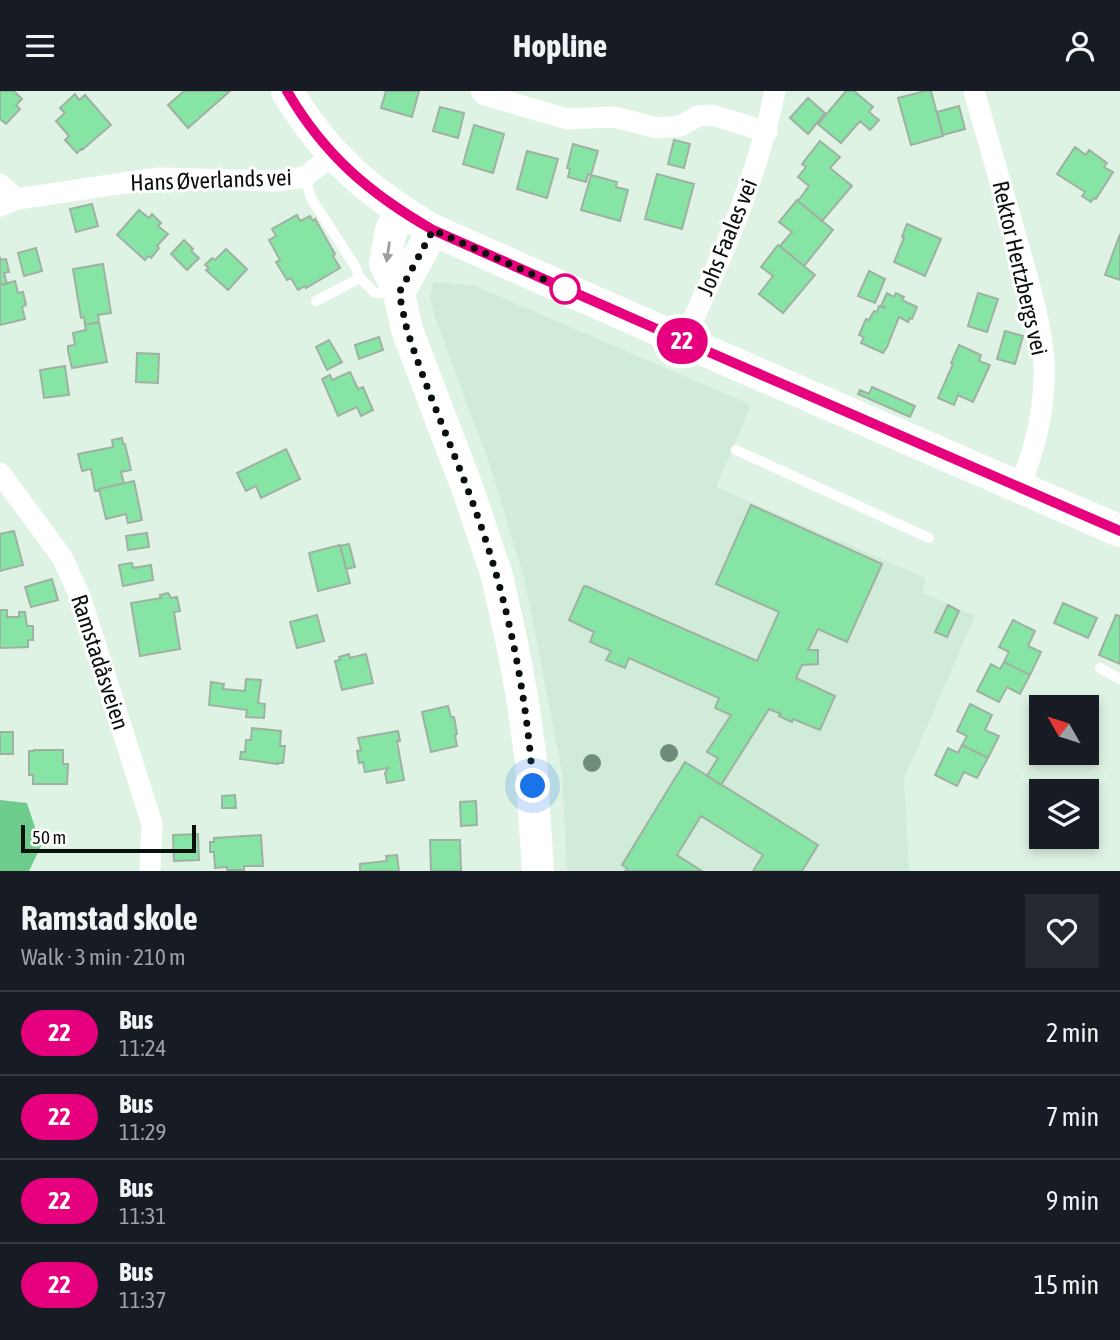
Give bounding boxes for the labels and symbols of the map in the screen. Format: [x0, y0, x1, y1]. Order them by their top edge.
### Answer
street label: Hans Øverlands vei [130, 164, 292, 196]
street label: Johs Faales vei [692, 175, 762, 299]
street label: Rektor Hertzbergs vei [987, 178, 1053, 358]
one-way arrow [382, 241, 393, 263]
unlabelled marker [550, 274, 580, 304]
line badge: 22 [650, 318, 714, 364]
street label: Ramstadåsveien [66, 591, 134, 733]
north arrow [1029, 695, 1099, 765]
your location [515, 768, 550, 803]
scale bar [21, 822, 196, 854]

